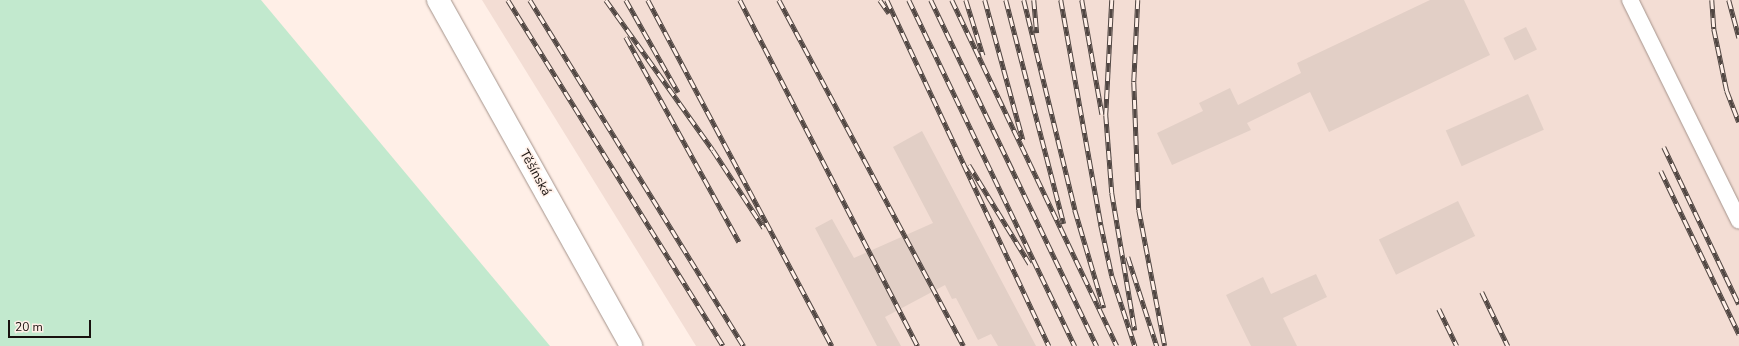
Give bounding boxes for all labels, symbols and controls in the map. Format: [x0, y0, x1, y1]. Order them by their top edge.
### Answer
street label: Těšínská [516, 147, 554, 199]
scale bar [10, 312, 93, 338]
text: 20 m [15, 319, 43, 335]

